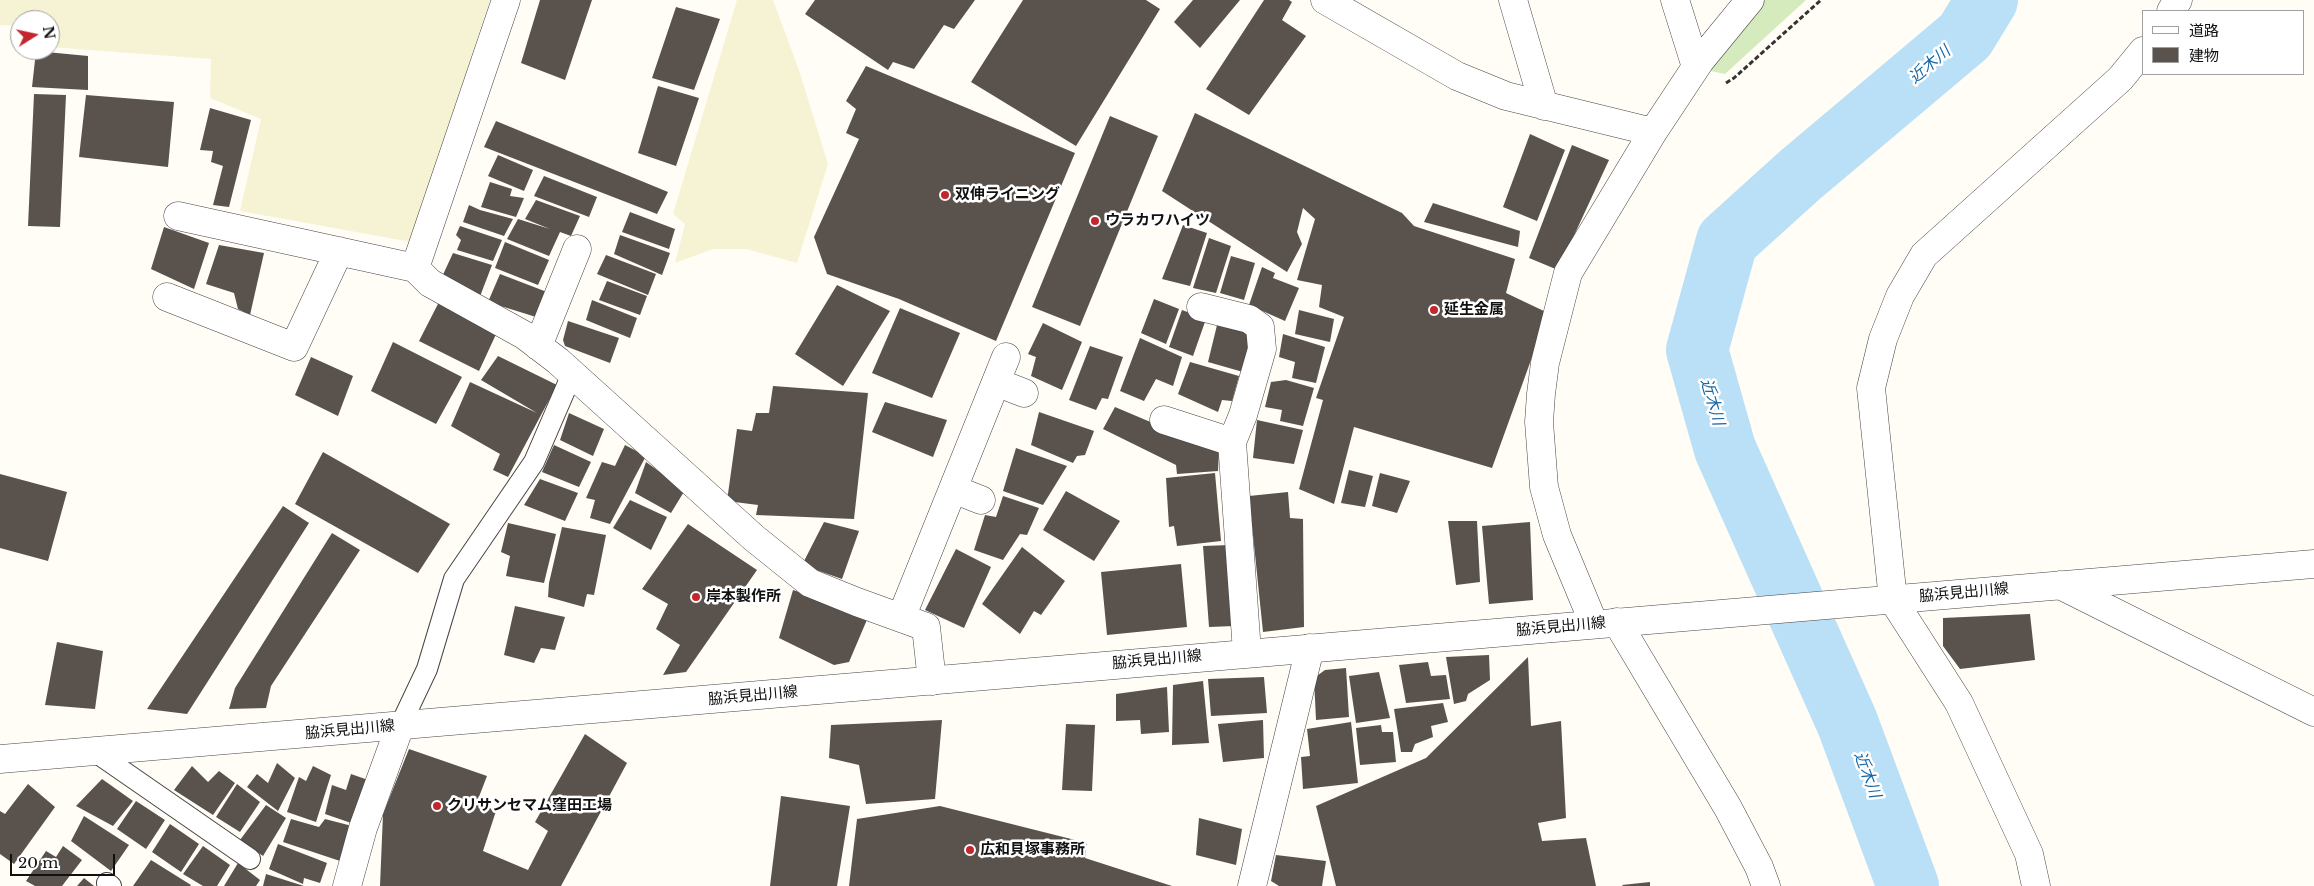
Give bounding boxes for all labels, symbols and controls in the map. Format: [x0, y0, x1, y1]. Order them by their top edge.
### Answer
north arrow [10, 10, 60, 60]
legend [2142, 10, 2304, 75]
text: 道路 [2189, 21, 2219, 40]
text: N [39, 25, 59, 41]
water label: 近木川 [1905, 42, 1955, 88]
text: 建物 [2189, 46, 2219, 65]
place label: 双伸ライニング [955, 186, 1060, 204]
marker: 双伸ライニング [939, 189, 951, 201]
place label: ウラカワハイツ [1105, 212, 1210, 230]
marker: ウラカワハイツ [1089, 215, 1101, 227]
place label: 延生金属 [1444, 301, 1504, 319]
marker: 延生金属 [1428, 304, 1440, 316]
water label: 近木川 [1696, 376, 1728, 428]
street label: 脇浜見出川線 [1918, 580, 2010, 606]
place label: 岸本製作所 [706, 588, 781, 606]
marker: 岸本製作所 [690, 591, 702, 603]
street label: 脇浜見出川線 [1515, 614, 1607, 640]
street label: 脇浜見出川線 [1111, 647, 1203, 673]
street label: 脇浜見出川線 [707, 683, 799, 709]
street label: 脇浜見出川線 [304, 717, 396, 743]
water label: 近木川 [1850, 749, 1884, 801]
place label: クリサンセマム窪田工場 [447, 797, 612, 815]
marker: クリサンセマム窪田工場 [431, 800, 443, 812]
place label: 広和貝塚事務所 [980, 841, 1085, 859]
scale bar [12, 844, 118, 876]
marker: 広和貝塚事務所 [964, 844, 976, 856]
text: 20 m [18, 853, 58, 872]

